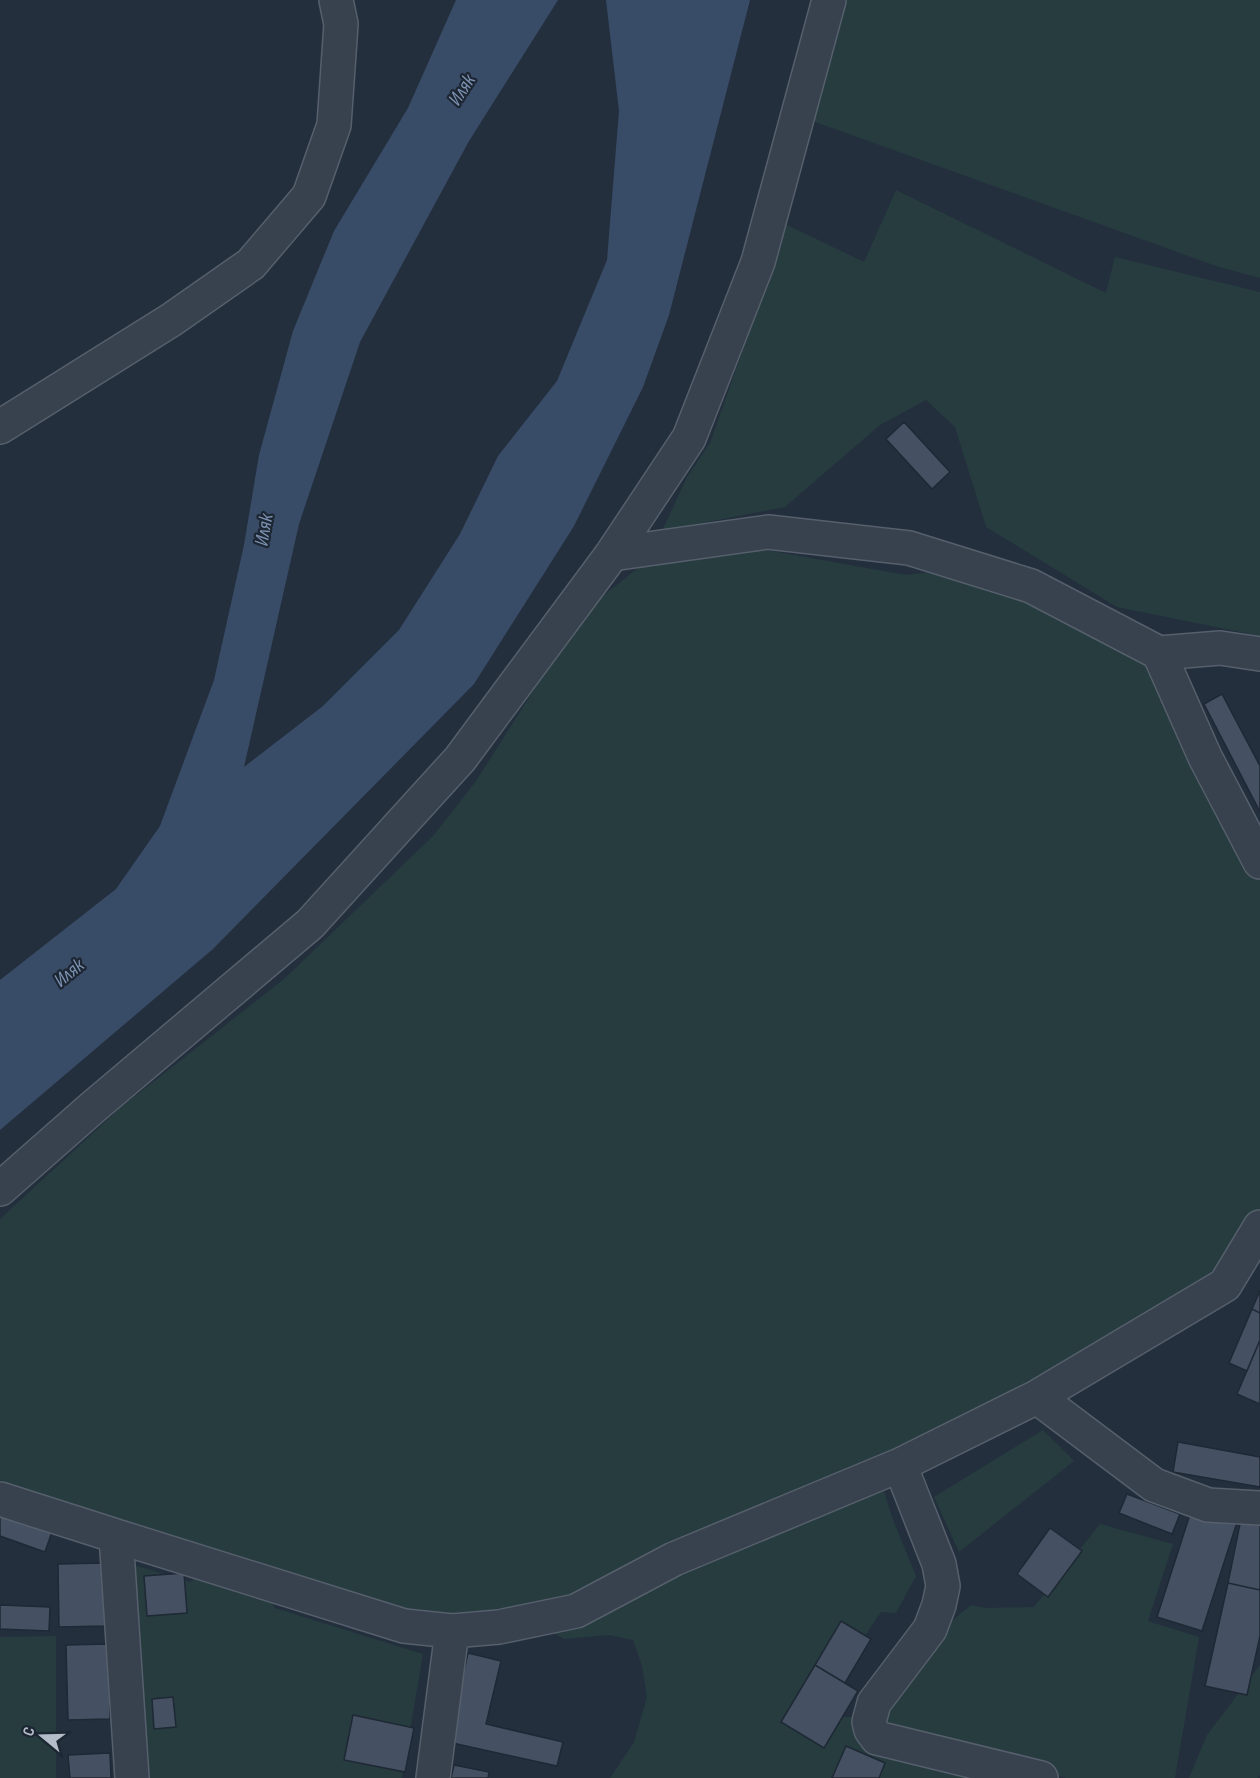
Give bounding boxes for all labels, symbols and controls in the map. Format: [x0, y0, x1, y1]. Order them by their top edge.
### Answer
water label: Иляк [443, 69, 482, 110]
water label: Иляк [249, 511, 279, 548]
water label: Иляк [49, 953, 90, 992]
north arrow [12, 1706, 72, 1766]
text: С [19, 1725, 40, 1739]

